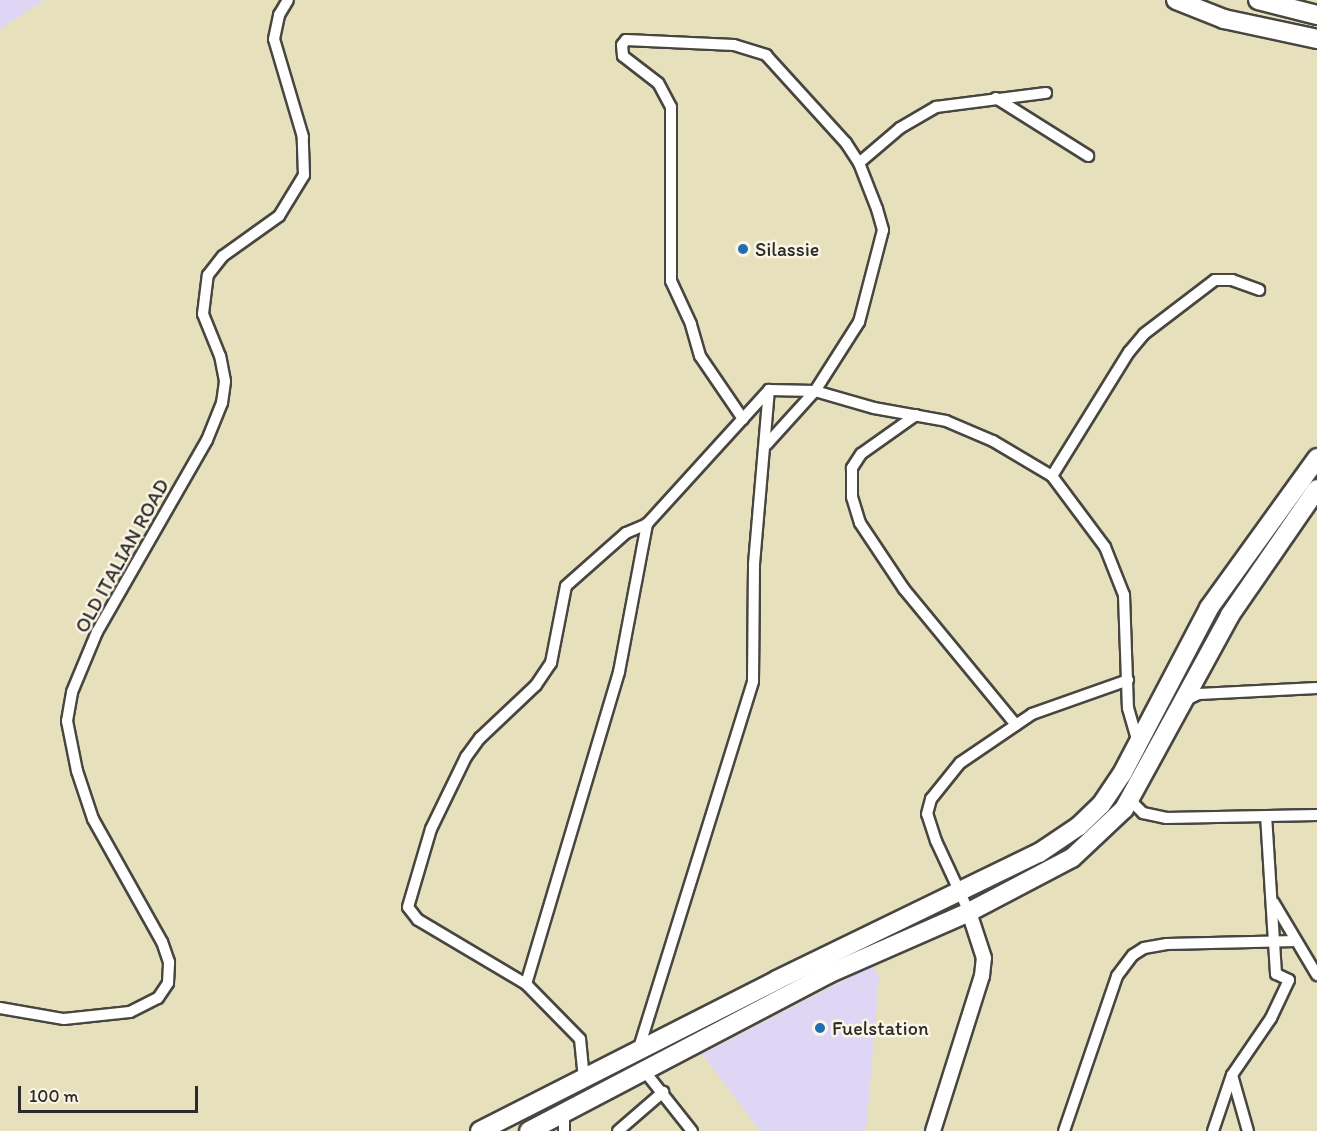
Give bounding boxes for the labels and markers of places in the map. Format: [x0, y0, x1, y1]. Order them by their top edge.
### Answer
place label: Silassie [755, 237, 819, 261]
marker: Silassie [736, 242, 750, 256]
place label: Fuelstation [832, 1016, 929, 1040]
marker: Fuelstation [813, 1021, 827, 1035]

